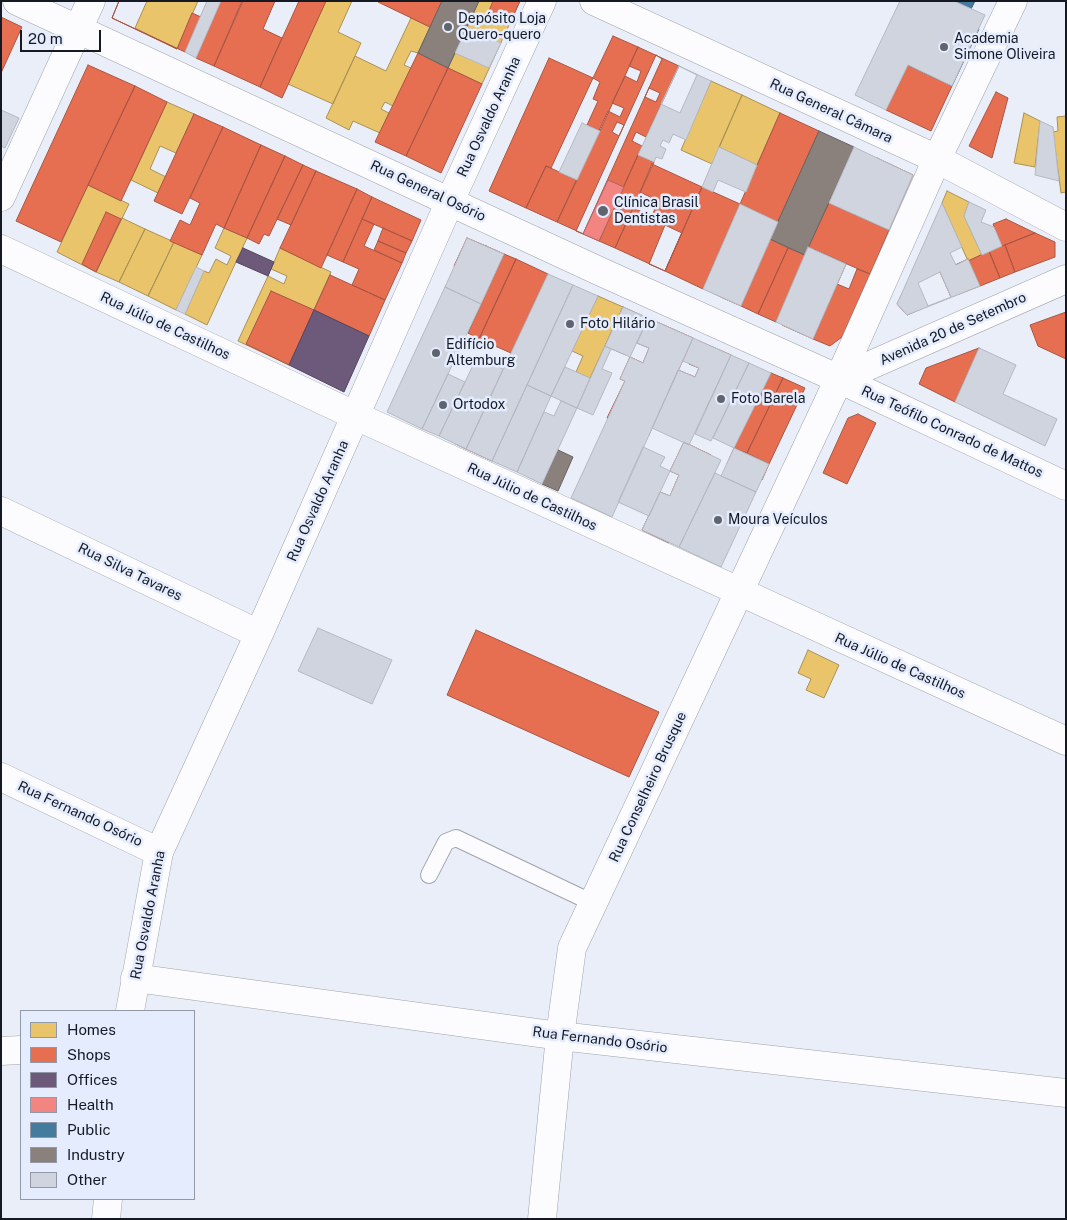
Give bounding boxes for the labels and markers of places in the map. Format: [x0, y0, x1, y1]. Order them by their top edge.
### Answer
place label: Depósito Loja Quero-quero [458, 11, 546, 44]
marker: Depósito Loja Quero-quero [442, 21, 454, 33]
place label: Academia Simone Oliveira [954, 31, 1056, 64]
marker: Academia Simone Oliveira [938, 41, 950, 53]
place label: Clínica Brasil Dentistas [614, 195, 699, 228]
marker: Clínica Brasil Dentistas [596, 204, 610, 218]
place label: Foto Hilário [580, 316, 655, 332]
marker: Foto Hilário [564, 318, 576, 330]
place label: Edifício Altemburg [446, 337, 515, 370]
marker: Edifício Altemburg [430, 347, 442, 359]
place label: Foto Barela [731, 391, 806, 407]
marker: Foto Barela [715, 393, 727, 405]
place label: Ortodox [453, 397, 505, 413]
marker: Ortodox [437, 399, 449, 411]
place label: Moura Veículos [728, 512, 828, 528]
marker: Moura Veículos [712, 514, 724, 526]

